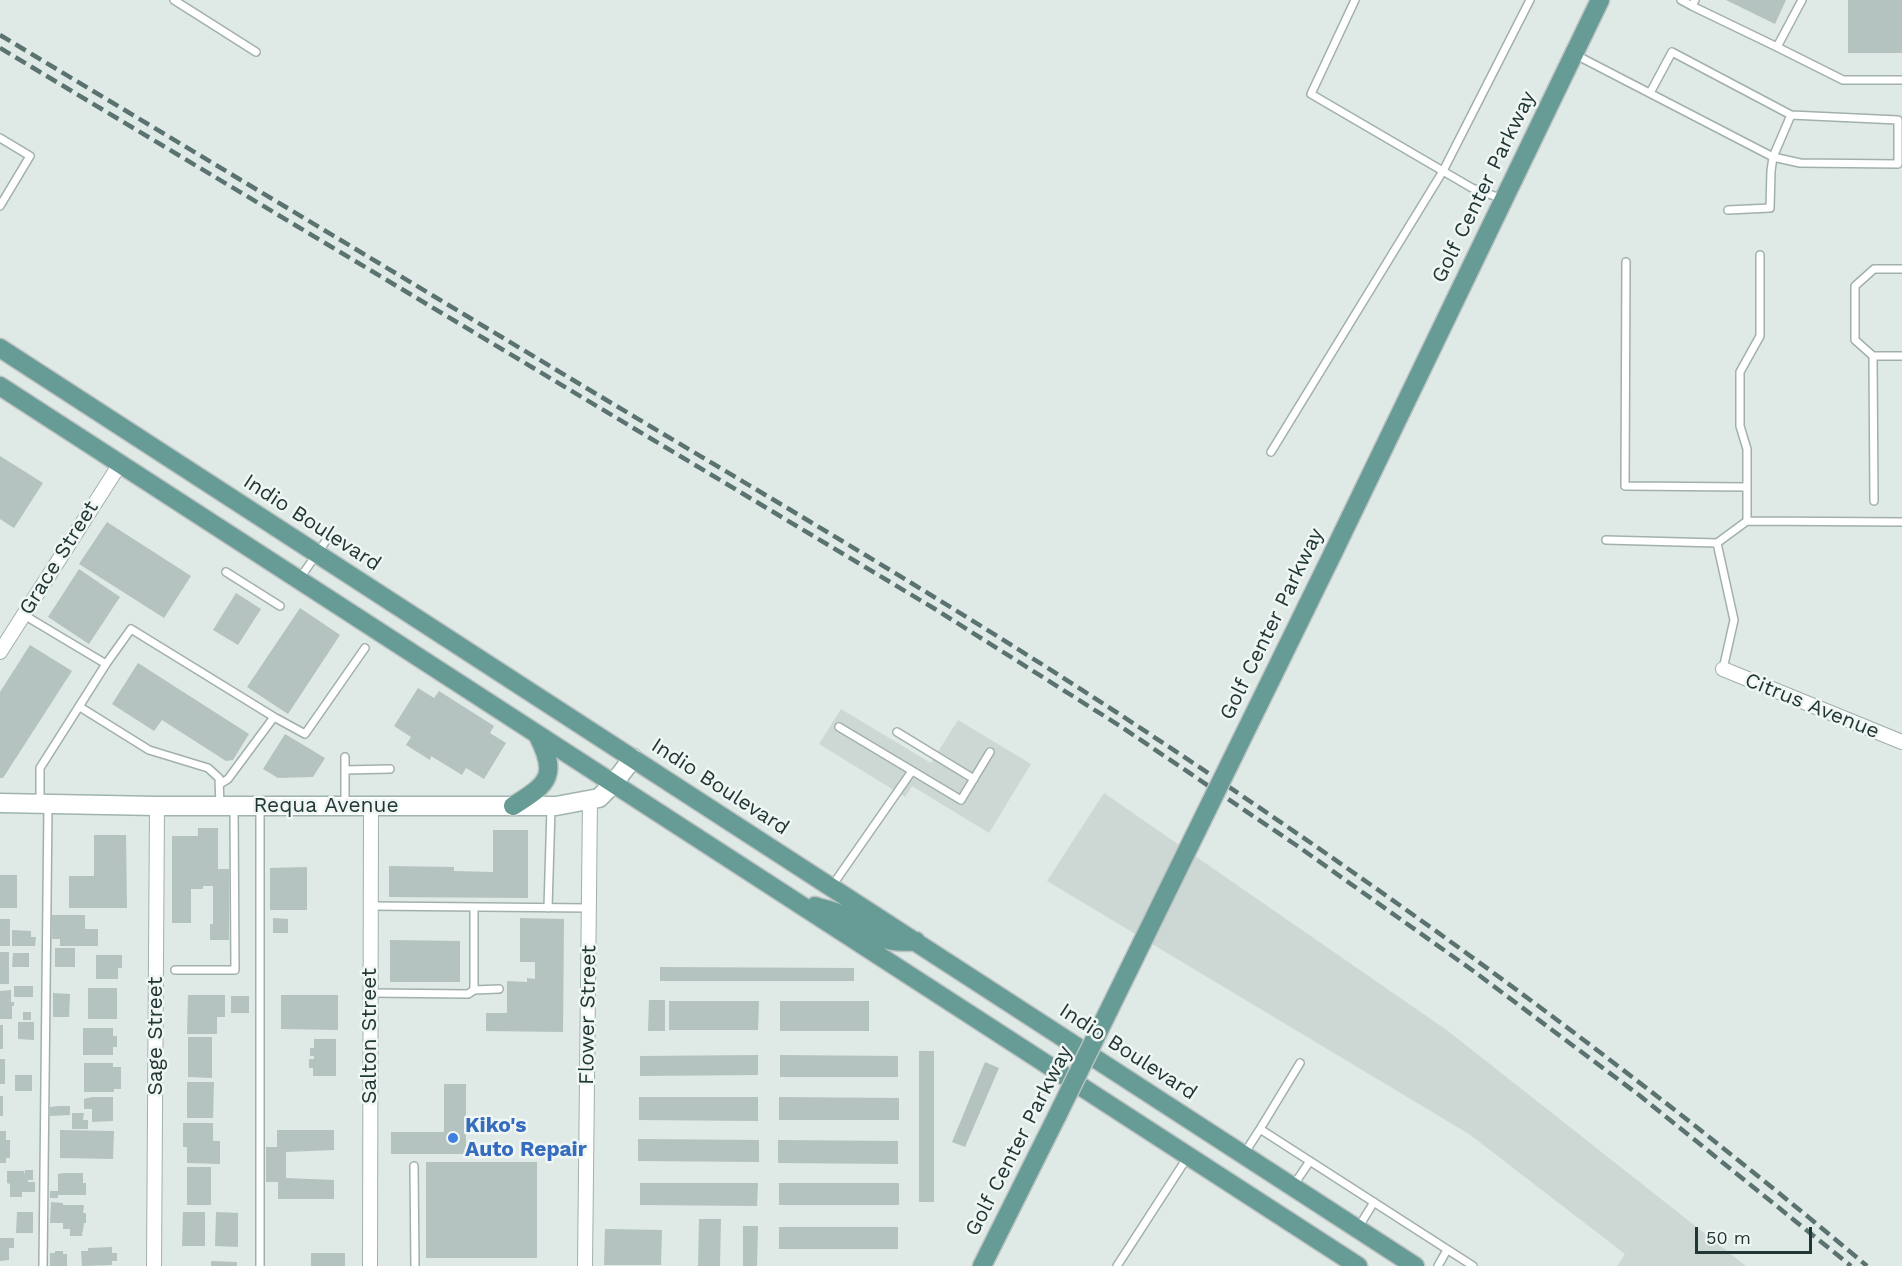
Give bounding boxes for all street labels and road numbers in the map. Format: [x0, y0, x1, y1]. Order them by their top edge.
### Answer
street label: Golf Center Parkway [1427, 87, 1541, 287]
street label: Indio Boulevard [238, 469, 386, 577]
street label: Grace Street [14, 496, 104, 620]
street label: Golf Center Parkway [1215, 524, 1329, 724]
street label: Citrus Avenue [1741, 668, 1883, 744]
street label: Indio Boulevard [646, 733, 794, 841]
street label: Requa Avenue [253, 793, 399, 819]
street label: Flower Street [574, 945, 602, 1085]
street label: Salton Street [357, 968, 383, 1104]
street label: Sage Street [143, 977, 169, 1095]
street label: Indio Boulevard [1054, 998, 1202, 1106]
street label: Golf Center Parkway [960, 1042, 1078, 1240]

